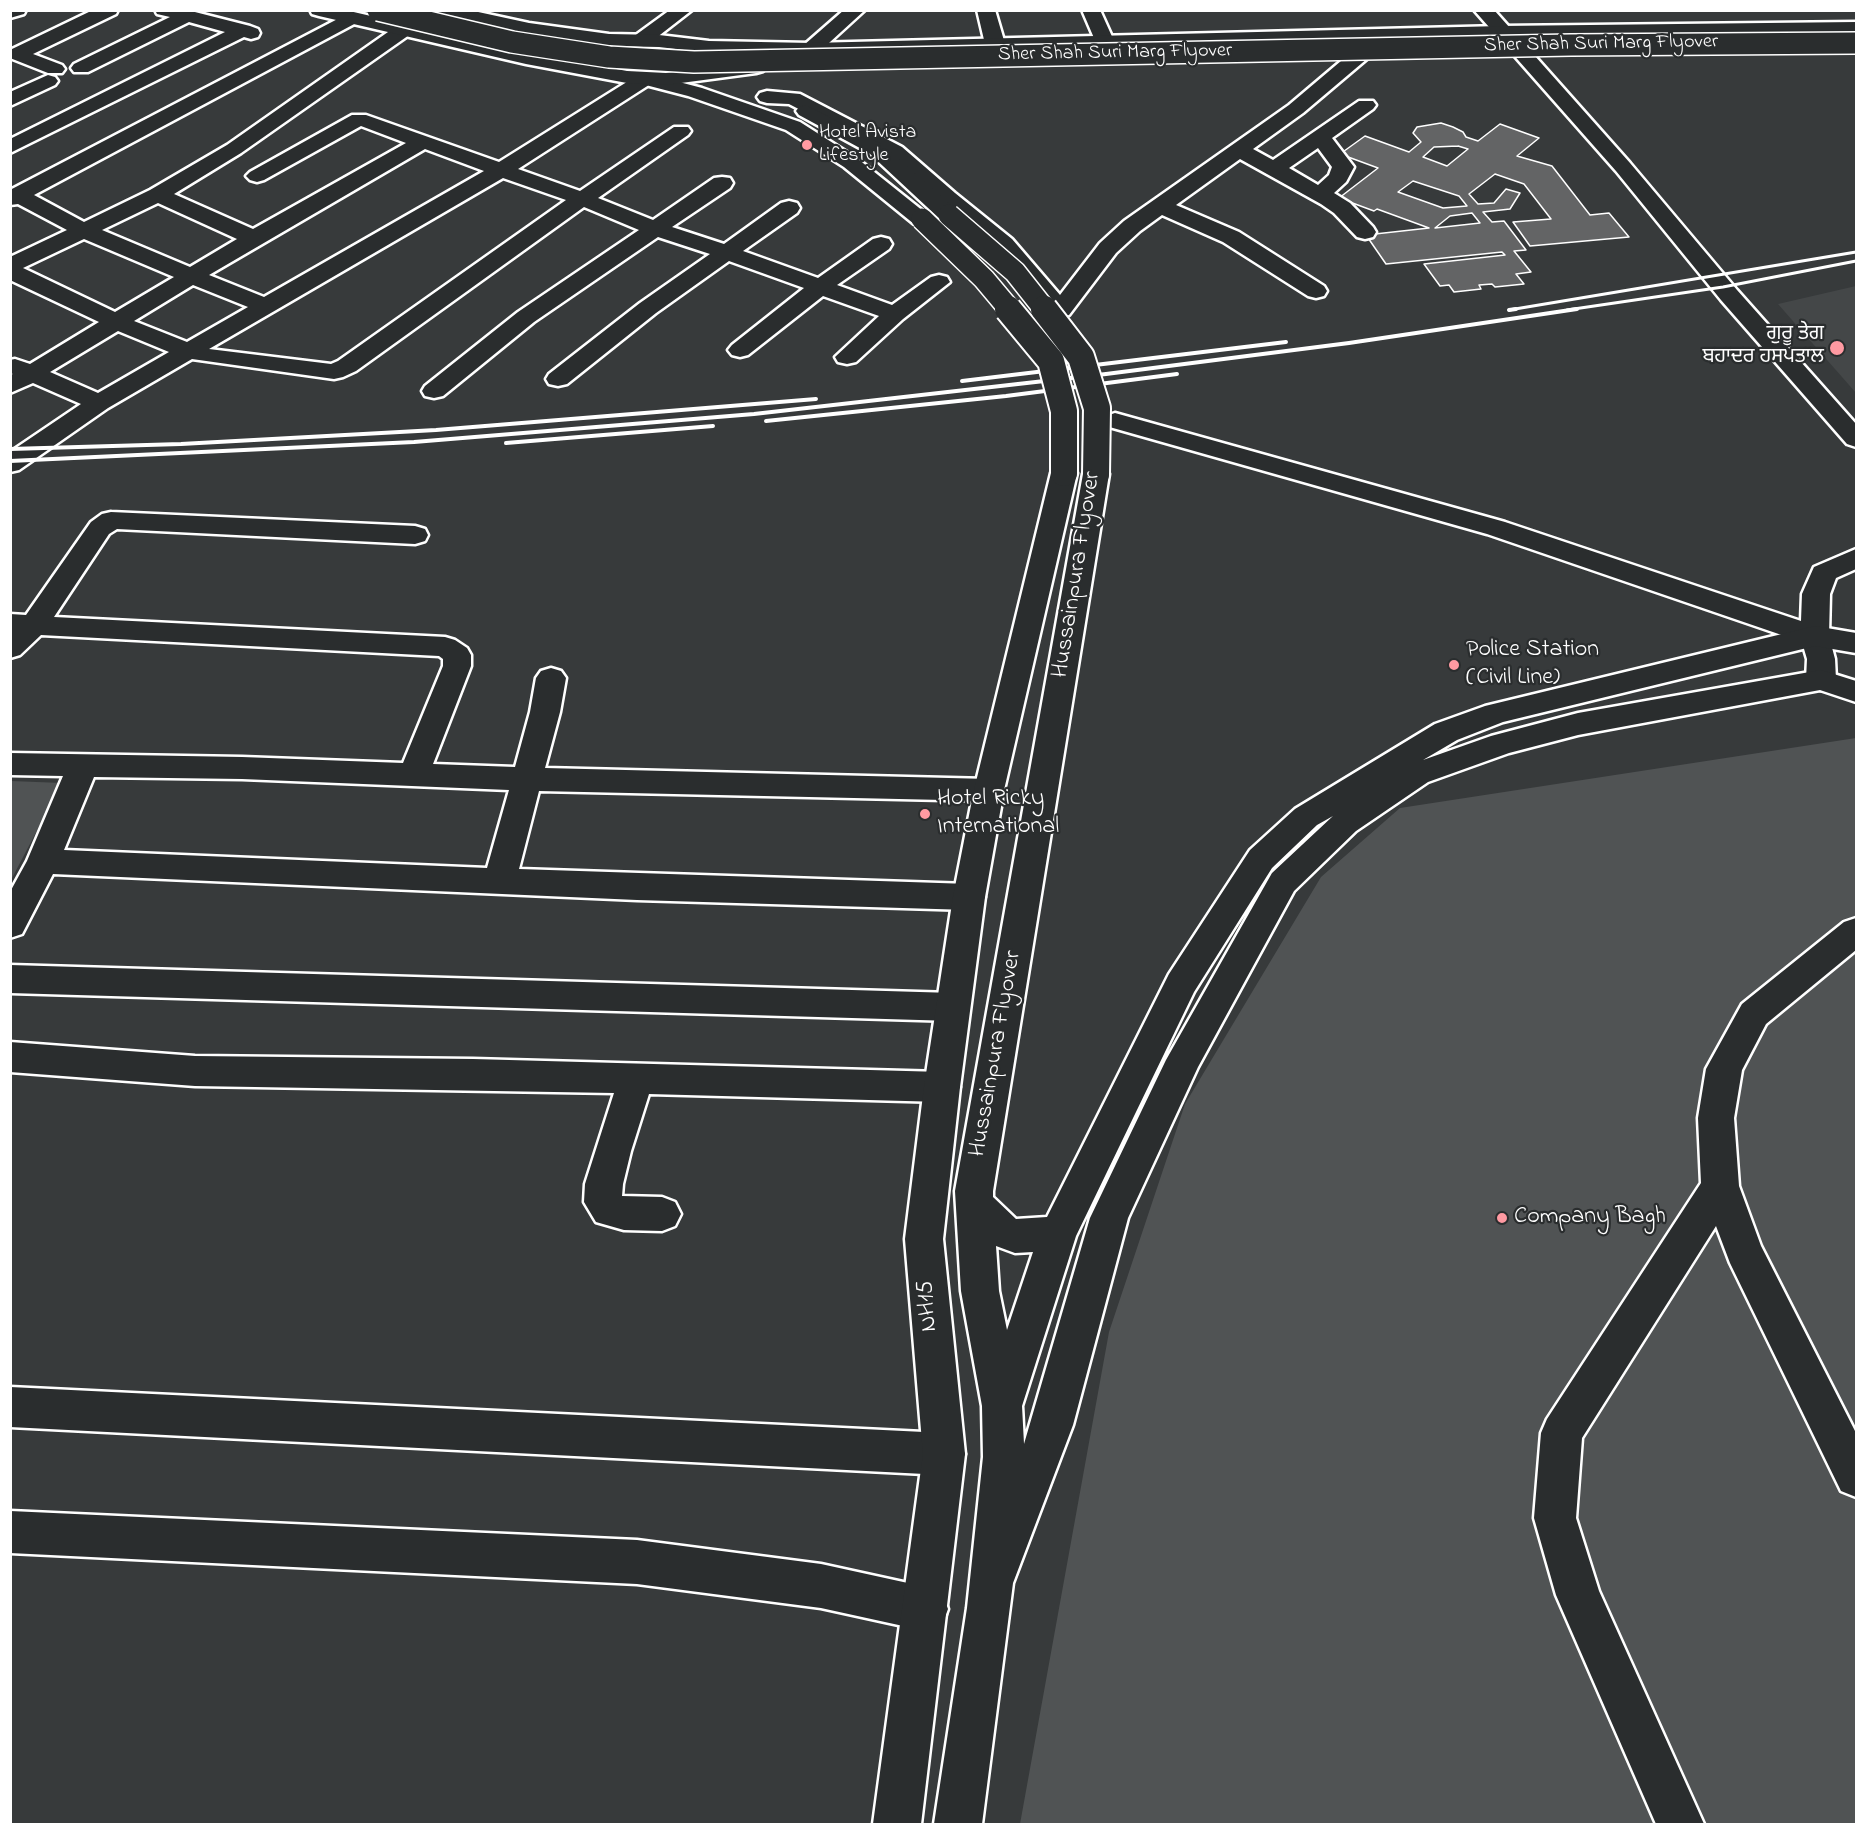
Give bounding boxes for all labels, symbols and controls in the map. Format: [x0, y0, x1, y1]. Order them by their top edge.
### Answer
street label: Sher Shah Suri Marg Flyover [1484, 31, 1718, 59]
street label: Sher Shah Suri Marg Flyover [998, 40, 1232, 68]
place label: Hotel Avista Lifestyle [819, 122, 916, 169]
marker: Hotel Avista Lifestyle [800, 138, 814, 152]
place label: ਗੁਰੂ ਤੇਗ ਬਹਾਦਰ ਹਸਪਤਾਲ [1702, 324, 1824, 371]
marker: ਗੁਰੂ ਤੇਗ ਬਹਾਦਰ ਹਸਪਤਾਲ [1828, 339, 1846, 357]
street label: Hussainpura Flyover [1047, 470, 1109, 680]
place label: Police Station (Civil Line) [1466, 637, 1599, 693]
marker: Police Station (Civil Line) [1447, 658, 1461, 672]
place label: Hotel Ricky International [937, 786, 1059, 842]
marker: Hotel Ricky International [918, 807, 932, 821]
street label: Hussainpura Flyover [965, 949, 1029, 1159]
place label: Company Bagh [1514, 1204, 1666, 1232]
marker: Company Bagh [1495, 1211, 1509, 1225]
street label: NH15 [912, 1279, 946, 1333]

